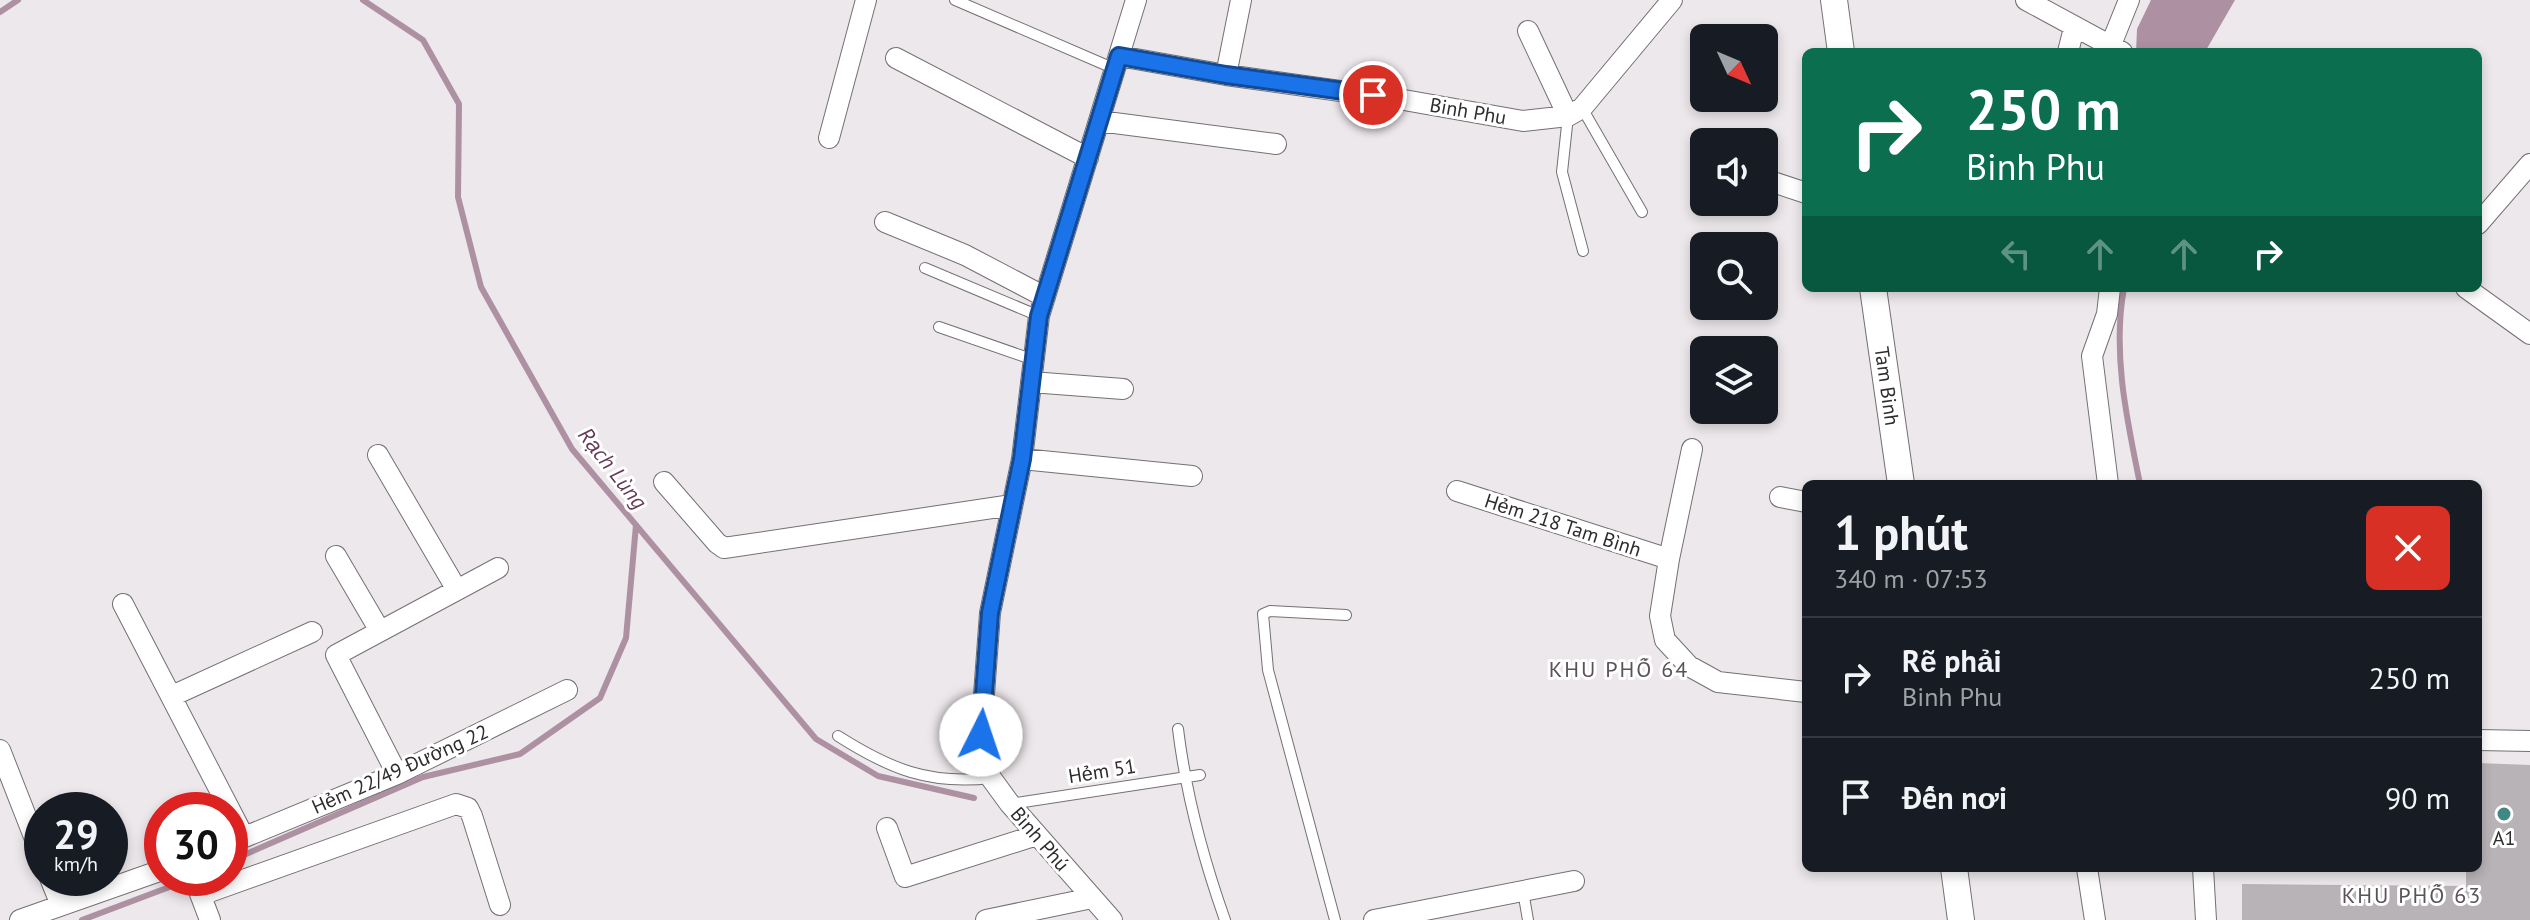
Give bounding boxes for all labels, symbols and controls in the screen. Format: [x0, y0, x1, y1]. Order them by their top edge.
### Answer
north arrow [1690, 24, 1778, 112]
map controls [1690, 24, 1778, 424]
pin [1339, 61, 1407, 129]
icon: arrive [1351, 73, 1395, 117]
text: 250 m [1966, 73, 2121, 145]
icon: right [1834, 80, 1938, 184]
street label: Binh Phu [1428, 91, 1508, 131]
button: sound [1690, 128, 1778, 216]
text: Binh Phu [1966, 143, 2105, 190]
button: search [1690, 232, 1778, 320]
icon: left [1994, 232, 2038, 276]
icon: ahead [2078, 232, 2122, 276]
icon: ahead [2162, 232, 2206, 276]
icon: right [2246, 232, 2290, 276]
button: layers [1690, 336, 1778, 424]
street label: Tam Binh [1869, 345, 1905, 427]
water label: Rạch Lùng [572, 421, 654, 515]
street label: Hẻm 218 Tam Bình [1481, 487, 1645, 563]
text: 1 phút [1834, 501, 1968, 563]
button: close [2366, 506, 2450, 590]
text: 340 m · 07:53 [1834, 562, 1988, 595]
text: Rẽ phải [1902, 641, 2002, 680]
district label: KHU PHỐ 64 [1549, 655, 1689, 683]
icon: right [1834, 655, 1878, 699]
text: 250 m [2369, 658, 2450, 697]
text: Binh Phu [1902, 680, 2002, 713]
position arrow [939, 693, 1023, 777]
street label: Hẻm 22/49 Đường 22 [308, 718, 492, 820]
street label: Hẻm 51 [1066, 753, 1138, 789]
icon: arrive [1834, 775, 1878, 819]
text: Đến nơi [1902, 778, 2007, 817]
text: 90 m [2385, 778, 2450, 817]
speed limit sign: 30 [144, 792, 248, 896]
street label: Bình Phú [1005, 801, 1075, 877]
marker: A1 [2495, 805, 2513, 823]
text: 29 [53, 808, 99, 860]
place label: A1 [2493, 825, 2515, 851]
text: km/h [54, 851, 98, 877]
district label: KHU PHỐ 63 [2342, 881, 2482, 909]

